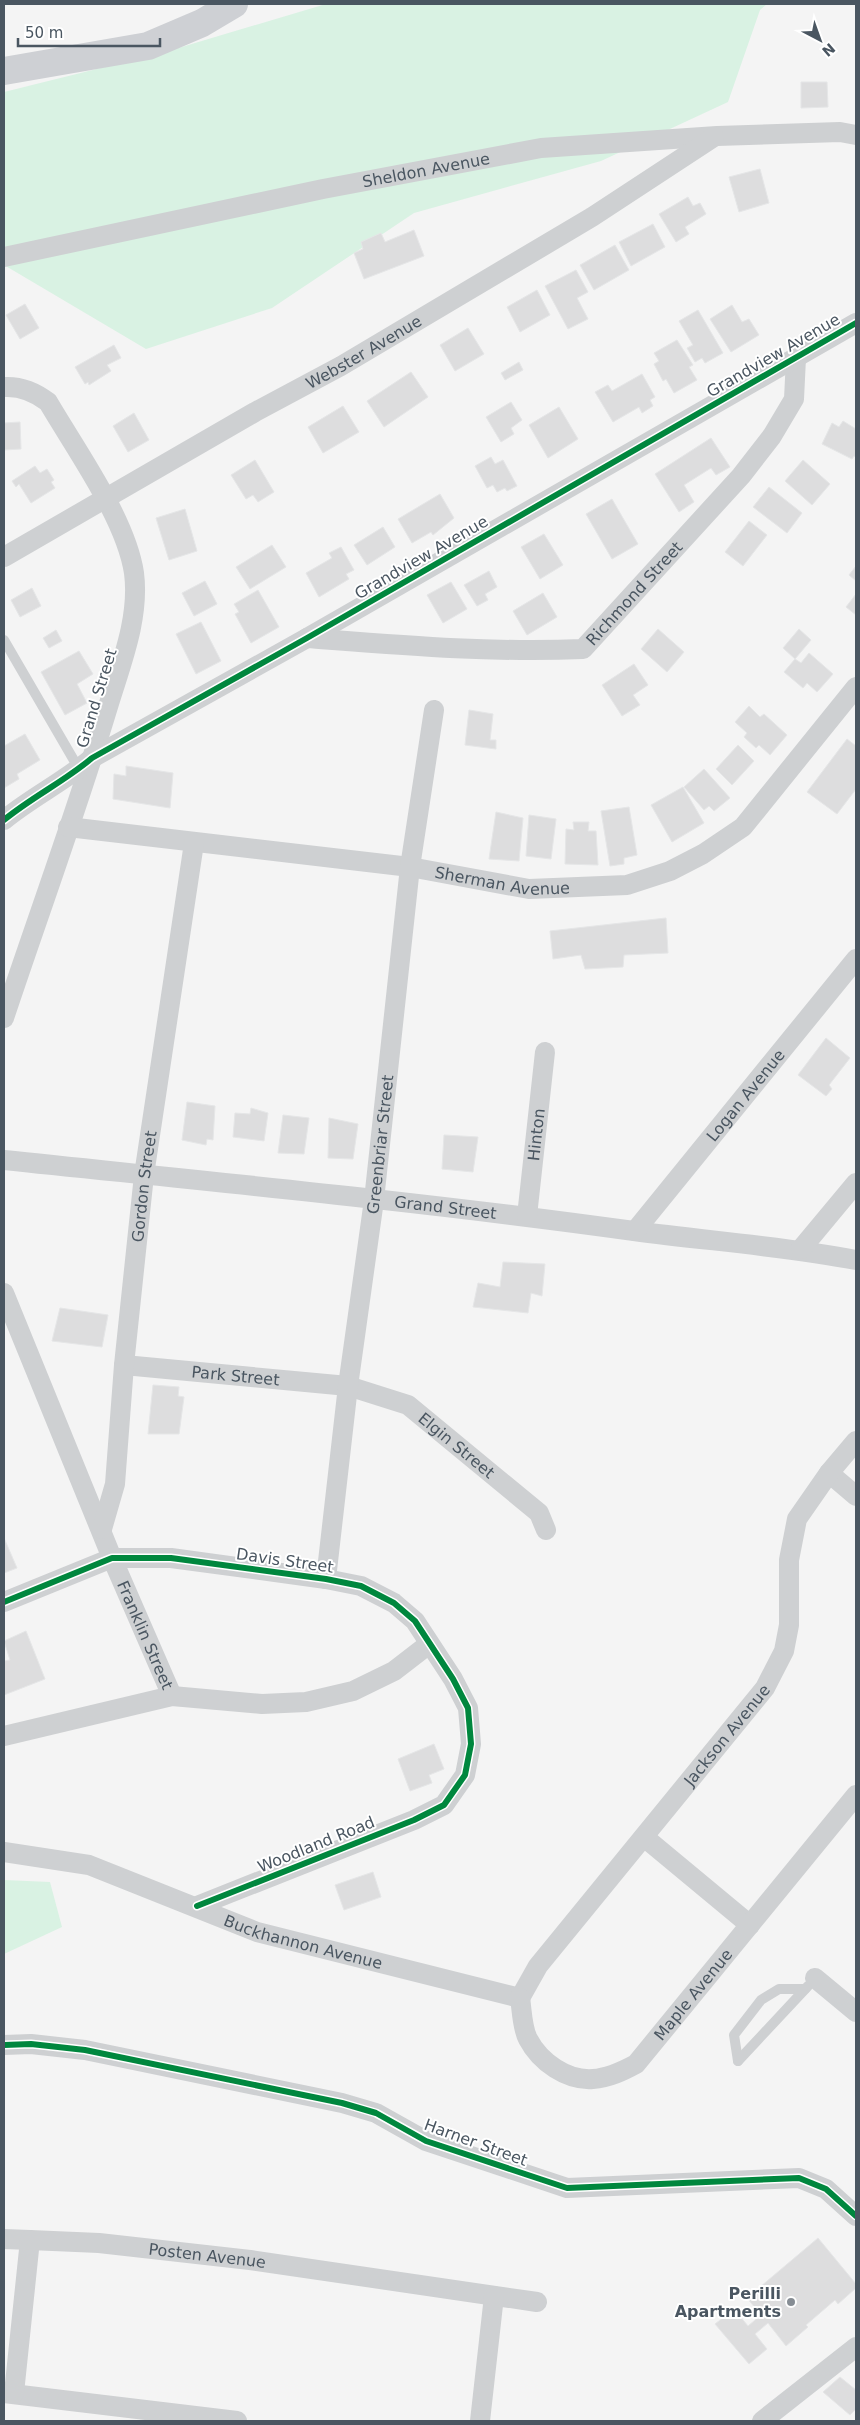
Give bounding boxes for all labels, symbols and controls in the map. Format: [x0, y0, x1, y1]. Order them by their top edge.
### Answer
scale bar [18, 15, 160, 47]
north arrow [795, 15, 845, 65]
text: 50 m [25, 24, 63, 42]
text: N [819, 40, 838, 60]
street label: Sheldon Avenue [361, 149, 491, 191]
street label: Grandview Avenue [703, 310, 843, 401]
street label: Webster Avenue [303, 311, 425, 393]
street label: Grandview Avenue [351, 512, 491, 603]
street label: Richmond Street [582, 538, 687, 649]
street label: Grand Street [72, 646, 121, 750]
street label: Sherman Avenue [433, 863, 570, 899]
street label: Logan Avenue [703, 1046, 789, 1145]
street label: Greenbriar Street [363, 1074, 397, 1215]
street label: Hinton [524, 1107, 549, 1162]
street label: Gordon Street [128, 1129, 161, 1243]
street label: Grand Street [393, 1192, 498, 1223]
street label: Park Street [191, 1362, 280, 1390]
street label: Elgin Street [414, 1409, 498, 1482]
street label: Davis Street [235, 1544, 335, 1577]
street label: Franklin Street [113, 1578, 177, 1692]
street label: Jackson Avenue [679, 1681, 774, 1791]
street label: Woodland Road [255, 1812, 377, 1877]
street label: Buckhannon Avenue [221, 1911, 384, 1973]
street label: Maple Avenue [650, 1945, 736, 2044]
street label: Harner Street [422, 2115, 530, 2170]
street label: Posten Avenue [148, 2240, 267, 2272]
place label: Perilli Apartments [675, 2284, 781, 2321]
marker: Perilli Apartments [785, 2296, 797, 2308]

